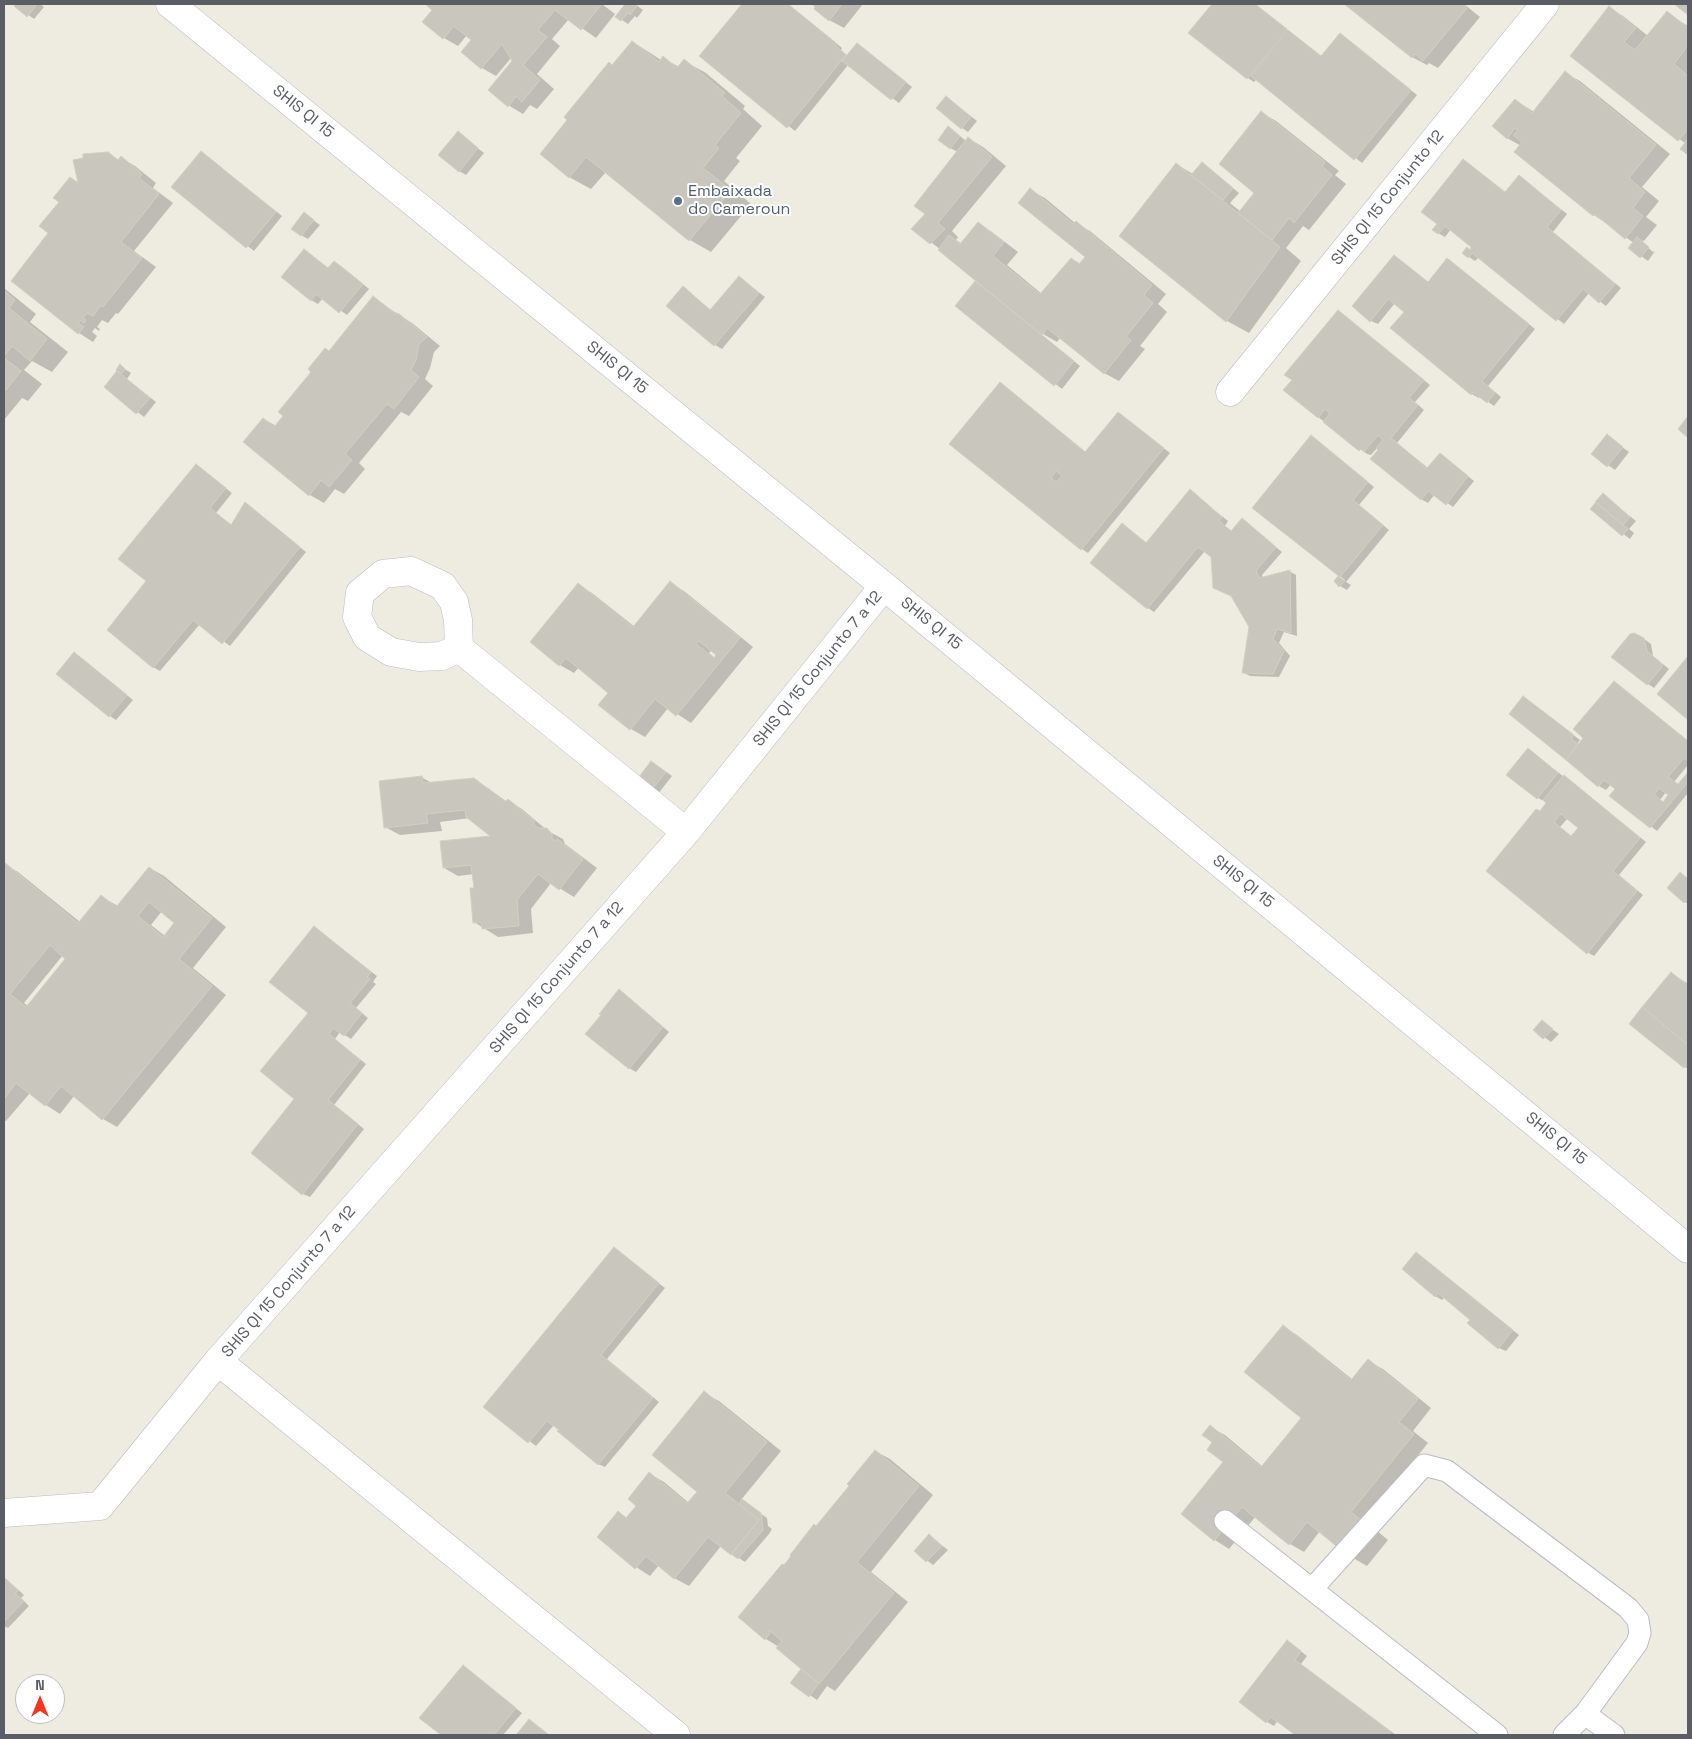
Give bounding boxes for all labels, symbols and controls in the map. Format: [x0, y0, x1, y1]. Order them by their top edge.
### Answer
street label: SHIS QI 15 [269, 82, 337, 142]
street label: SHIS QI 15 Conjunto 12 [1328, 127, 1448, 269]
place label: Embaixada do Cameroun [688, 182, 790, 220]
marker: Embaixada do Cameroun [672, 195, 684, 207]
street label: SHIS QI 15 [583, 338, 651, 398]
street label: SHIS QI 15 Conjunto 7 a 12 [749, 587, 887, 751]
street label: SHIS QI 15 [897, 594, 965, 654]
street label: SHIS QI 15 [1209, 852, 1277, 912]
street label: SHIS QI 15 Conjunto 7 a 12 [486, 898, 628, 1058]
street label: SHIS QI 15 [1522, 1109, 1590, 1169]
street label: SHIS QI 15 Conjunto 7 a 12 [218, 1202, 360, 1362]
north arrow [15, 1674, 65, 1724]
text: N [35, 1676, 45, 1694]

